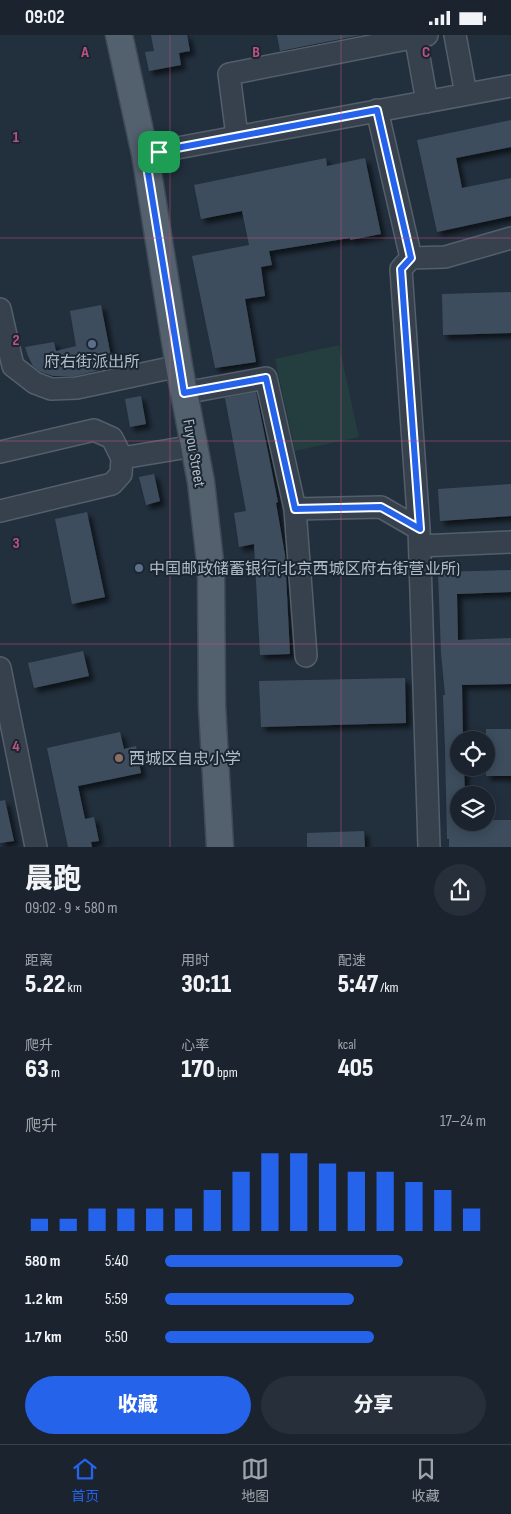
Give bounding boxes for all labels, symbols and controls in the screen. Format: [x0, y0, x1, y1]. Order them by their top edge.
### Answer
text: 09:02 [25, 6, 65, 29]
text: A [80, 43, 89, 62]
text: B [252, 43, 260, 62]
text: C [422, 43, 430, 62]
text: 1 [13, 128, 20, 147]
pin [138, 131, 180, 173]
icon: arrive [145, 138, 173, 166]
text: 2 [12, 331, 20, 350]
marker: 府右街派出所 [86, 338, 98, 350]
place label: 府右街派出所 [44, 353, 140, 372]
street label: Fuyou Street [178, 418, 209, 489]
text: 3 [12, 534, 20, 553]
place label: 中国邮政储蓄银行(北京西城区府右街营业所) [149, 560, 460, 579]
marker: 中国邮政储蓄银行(北京西城区府右街营业所) [133, 562, 145, 574]
map controls [450, 731, 495, 831]
button: locate [450, 731, 495, 776]
text: 4 [12, 737, 20, 756]
place label: 西城区自忠小学 [129, 750, 241, 769]
marker: 西城区自忠小学 [113, 752, 125, 764]
button: layers [450, 786, 495, 831]
text: 晨跑 [25, 863, 81, 896]
button: share [434, 864, 486, 916]
text: 09:02 · 9 × 580 m [25, 899, 118, 918]
text: 距离 [25, 952, 53, 969]
text: 用时 [181, 952, 209, 969]
text: 配速 [338, 952, 366, 969]
text: 5.22 [25, 969, 65, 1000]
text: 30:11 [181, 969, 231, 1000]
text: 5:47 [338, 969, 378, 1000]
text: km [65, 979, 82, 996]
text: /km [378, 979, 399, 996]
text: kcal [338, 1036, 356, 1053]
text: 爬升 [25, 1037, 53, 1054]
text: 心率 [181, 1037, 209, 1054]
text: 405 [338, 1053, 373, 1084]
text: 63 [25, 1054, 49, 1085]
text: 170 [181, 1054, 215, 1085]
text: m [49, 1064, 60, 1081]
text: bpm [215, 1064, 238, 1081]
text: 17–24 m [440, 1112, 486, 1131]
text: 爬升 [25, 1117, 57, 1136]
text: 580 m [25, 1252, 60, 1271]
text: 5:40 [105, 1252, 128, 1271]
text: 1.2 km [25, 1290, 63, 1309]
text: 5:59 [105, 1290, 128, 1309]
text: 1.7 km [25, 1328, 62, 1347]
text: 5:50 [105, 1328, 128, 1347]
button: 收藏 [25, 1376, 251, 1434]
button: 分享 [261, 1376, 486, 1434]
tab: 首页 [71, 1455, 99, 1505]
tab: 地图 [241, 1455, 269, 1505]
tab: 收藏 [412, 1455, 440, 1505]

